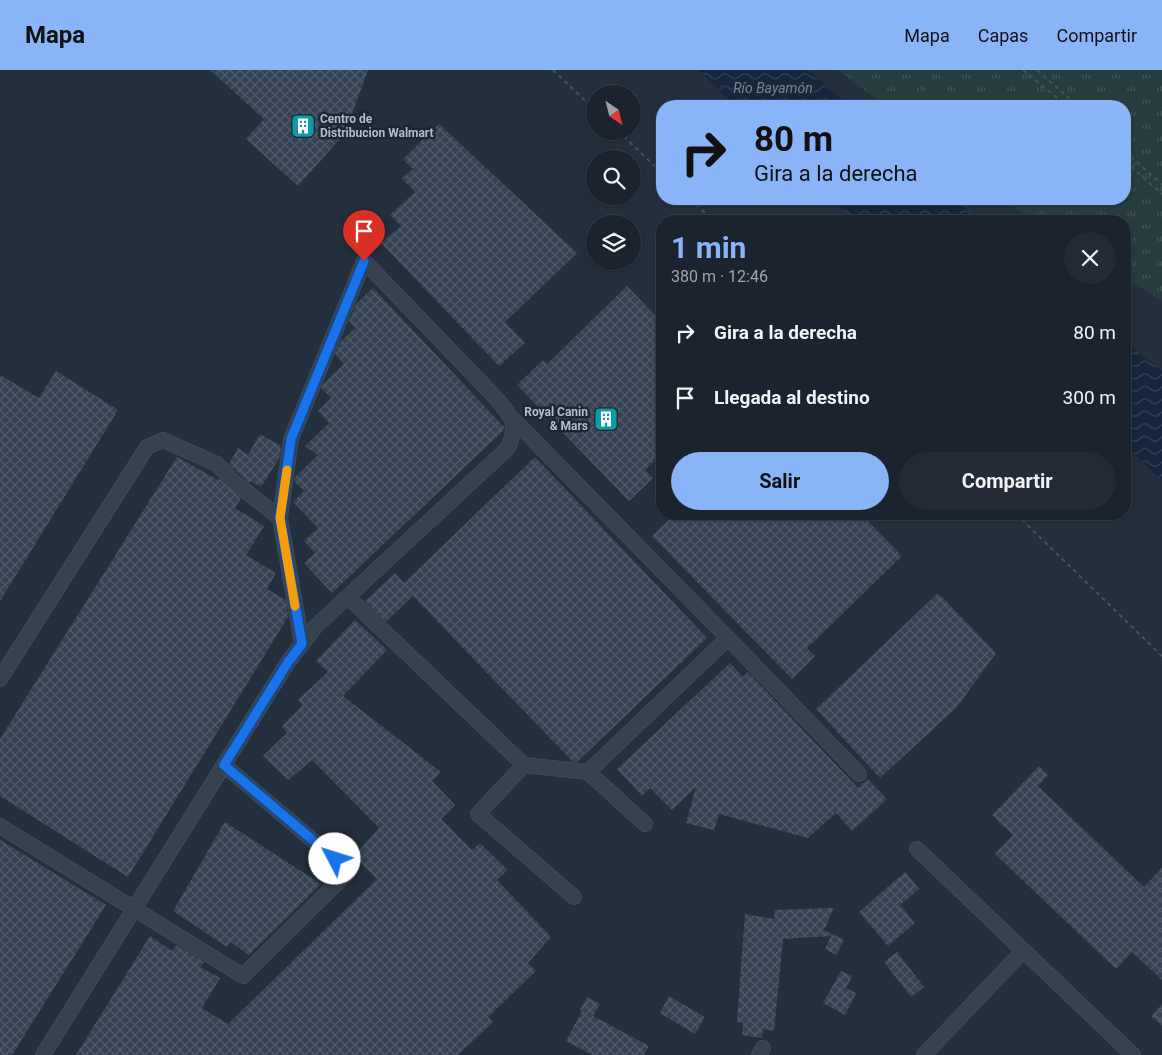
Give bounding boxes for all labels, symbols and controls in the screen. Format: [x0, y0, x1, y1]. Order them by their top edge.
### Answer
text: Mapa [25, 21, 85, 49]
text: Mapa [904, 25, 950, 46]
text: Capas [978, 25, 1028, 46]
text: Compartir [1056, 25, 1137, 46]
water label: Río Bayamón [733, 80, 813, 96]
north arrow [586, 85, 641, 140]
map controls [586, 85, 641, 270]
place label: Centro de Distribucion Walmart [320, 112, 434, 140]
building icon: Centro de Distribucion Walmart [290, 113, 316, 139]
text: 80 m [754, 119, 833, 160]
icon: right [671, 120, 736, 185]
button: search [586, 150, 641, 205]
text: Gira a la derecha [754, 161, 918, 186]
pin [343, 210, 385, 261]
button: layers [586, 215, 641, 270]
icon: arrive [350, 217, 378, 245]
text: 1 min [671, 230, 746, 265]
button: close [1064, 232, 1116, 284]
text: 380 m · 12:46 [671, 267, 768, 286]
icon: right [671, 319, 699, 347]
text: Gira a la derecha [714, 321, 857, 344]
text: 80 m [1073, 321, 1116, 344]
icon: arrive [671, 384, 699, 412]
text: Llegada al destino [714, 386, 870, 409]
text: 300 m [1063, 386, 1116, 409]
place label: Royal Canin & Mars [524, 405, 588, 433]
building icon: Royal Canin & Mars [593, 406, 619, 432]
button: Salir [671, 452, 889, 510]
button: Compartir [899, 452, 1116, 510]
position arrow [308, 832, 360, 884]

